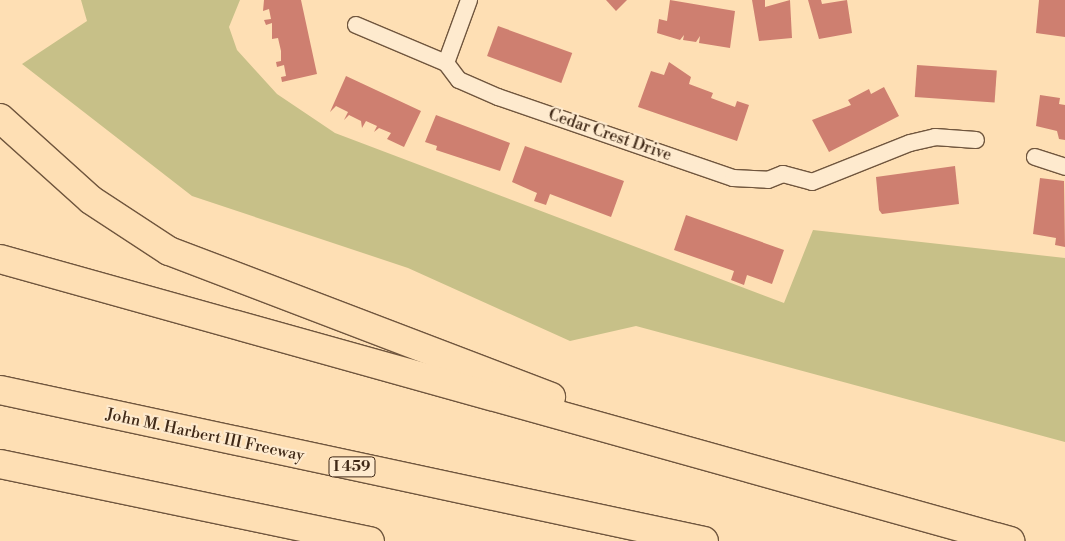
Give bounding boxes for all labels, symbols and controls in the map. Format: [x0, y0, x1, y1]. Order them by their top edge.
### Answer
street label: Cedar Crest Drive [546, 105, 674, 165]
street label: John M. Harbert III Freeway [104, 405, 306, 465]
road number: I 459 [328, 454, 376, 480]

